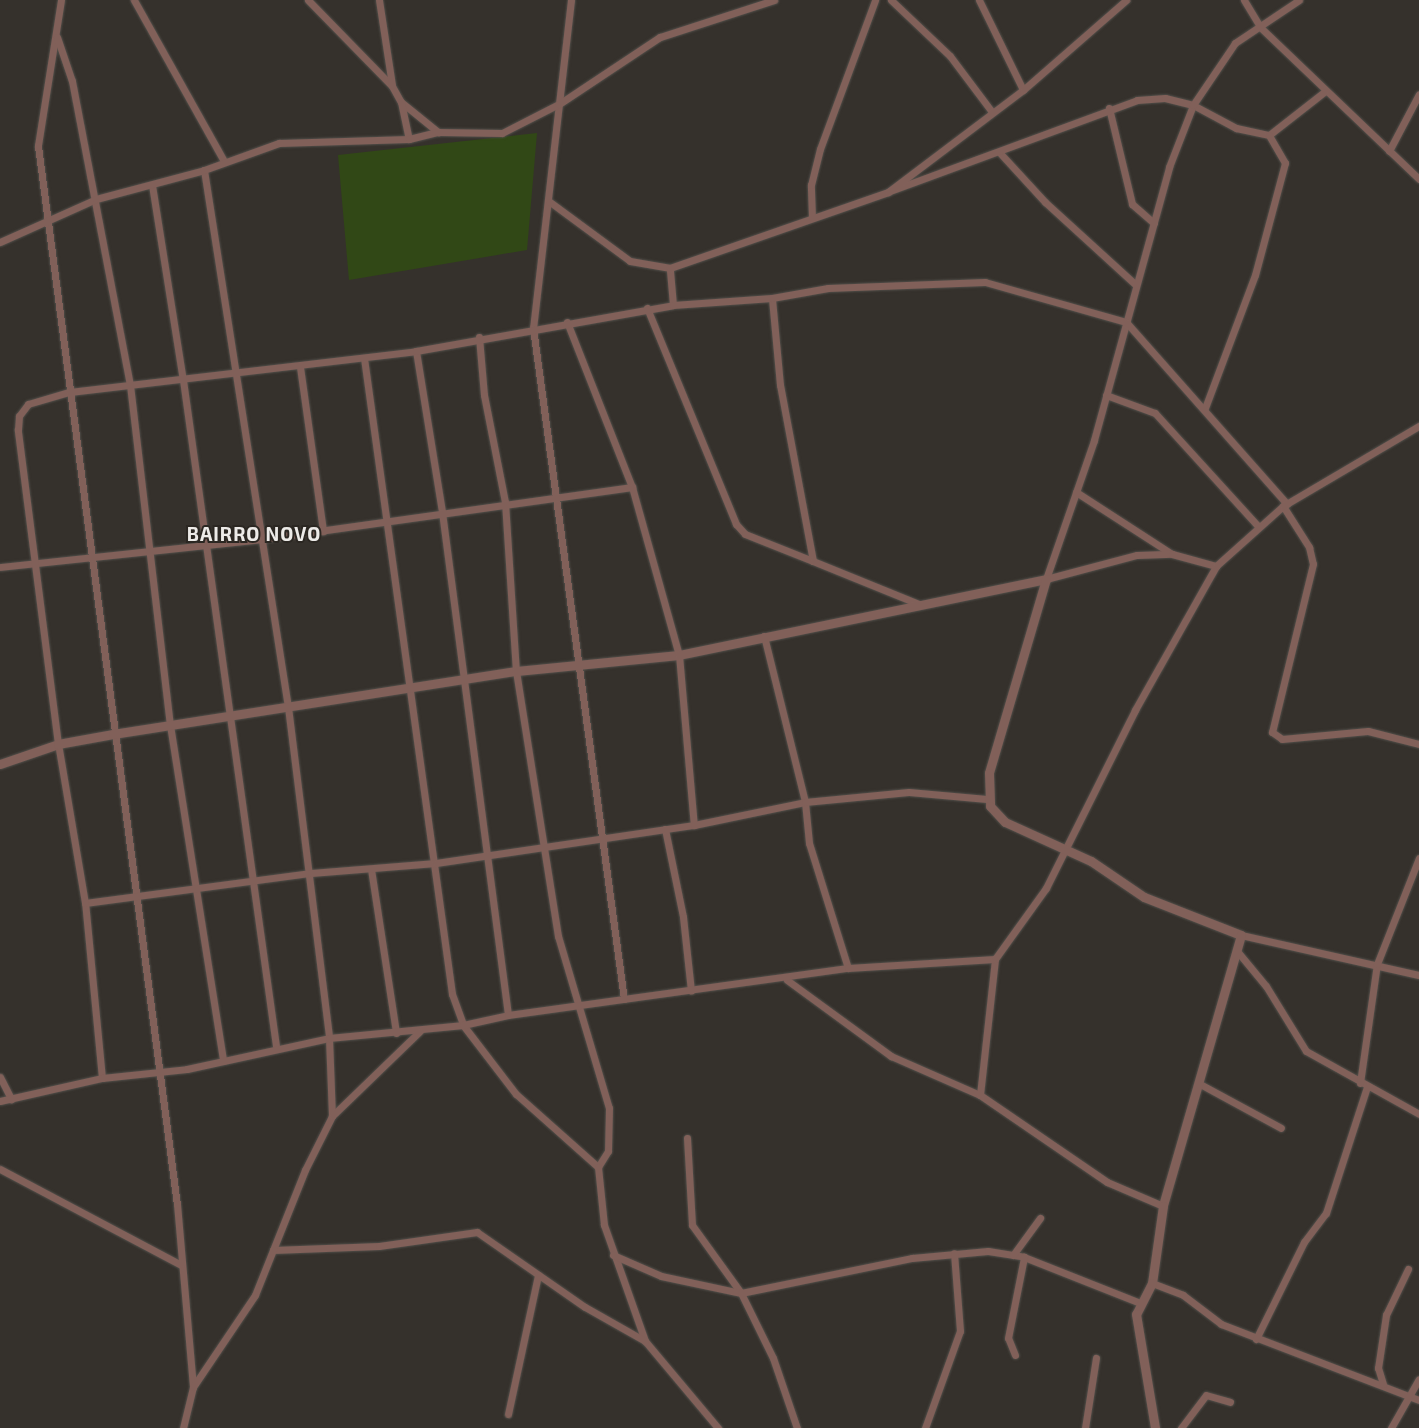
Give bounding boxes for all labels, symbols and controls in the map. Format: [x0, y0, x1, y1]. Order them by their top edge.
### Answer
district label: BAIRRO NOVO [185, 523, 323, 545]

